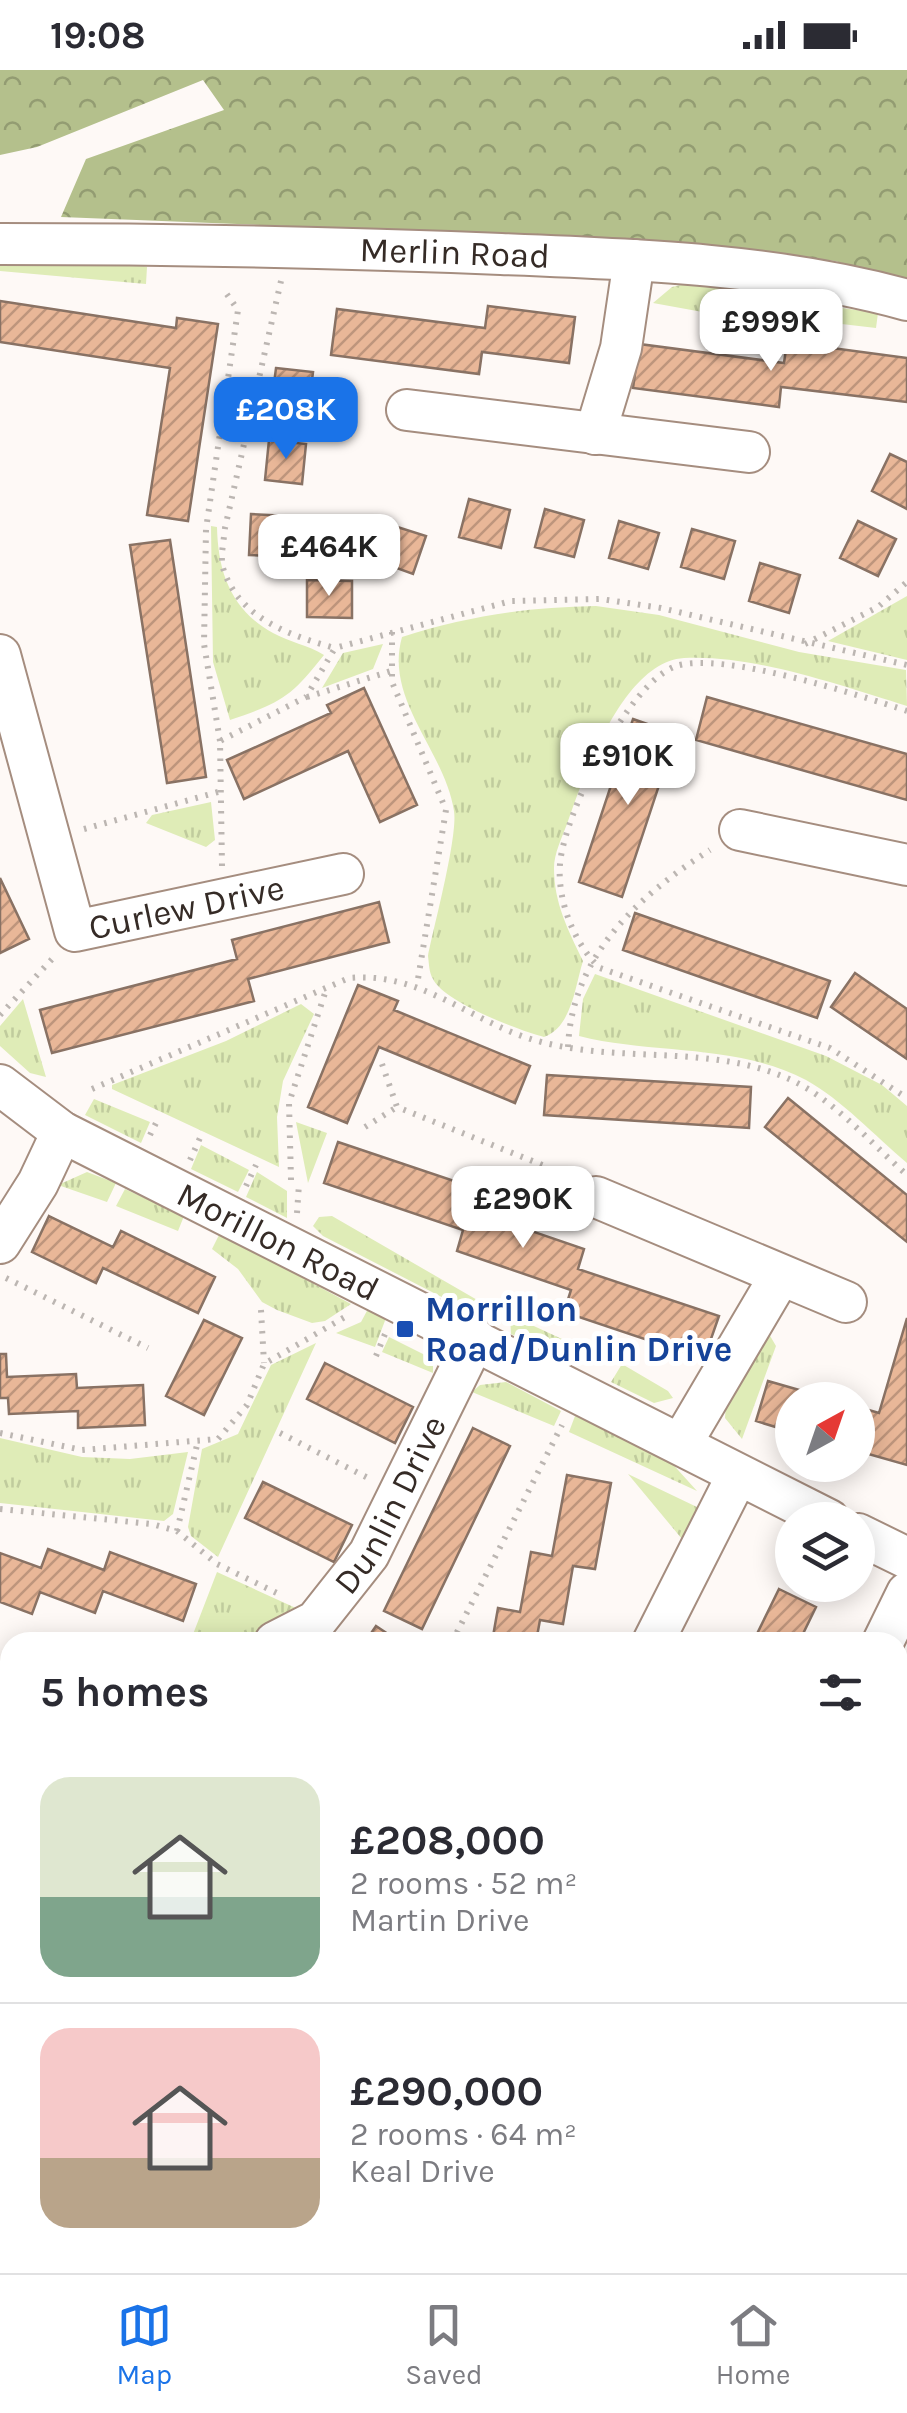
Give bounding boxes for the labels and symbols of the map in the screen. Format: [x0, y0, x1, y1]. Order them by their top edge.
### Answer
street label: Merlin Road [359, 229, 551, 276]
pin: £999K [701, 289, 841, 374]
pin: £208K [216, 377, 356, 462]
pin: £464K [259, 514, 399, 599]
pin: £910K [558, 723, 698, 808]
street label: Curlew Drive [85, 867, 288, 948]
pin: £290K [453, 1166, 593, 1251]
street label: Morillon Road [170, 1173, 386, 1309]
place label: Morrillon Road/Dunlin Drive [425, 1289, 732, 1370]
marker: Morrillon Road/Dunlin Drive [394, 1318, 416, 1340]
north arrow [775, 1382, 875, 1482]
street label: Dunlin Drive [325, 1409, 455, 1602]

